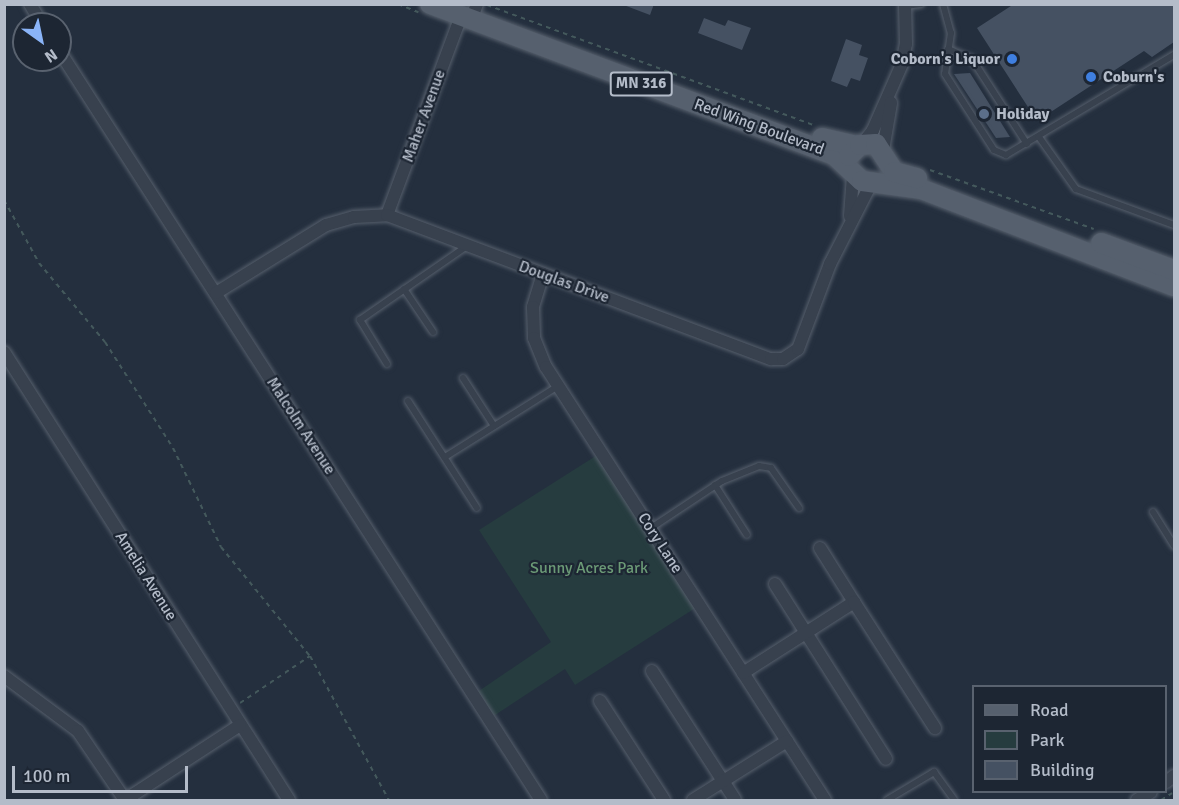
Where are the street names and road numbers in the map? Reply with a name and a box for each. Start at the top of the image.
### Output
street label: Maher Avenue [398,67,450,165]
road number: MN 316 [610,72,672,96]
street label: Red Wing Boulevard [691,95,827,159]
street label: Douglas Drive [516,257,612,307]
street label: Malcolm Avenue [262,374,340,478]
street label: Cory Lane [633,509,687,577]
street label: Amelia Avenue [111,528,181,624]

